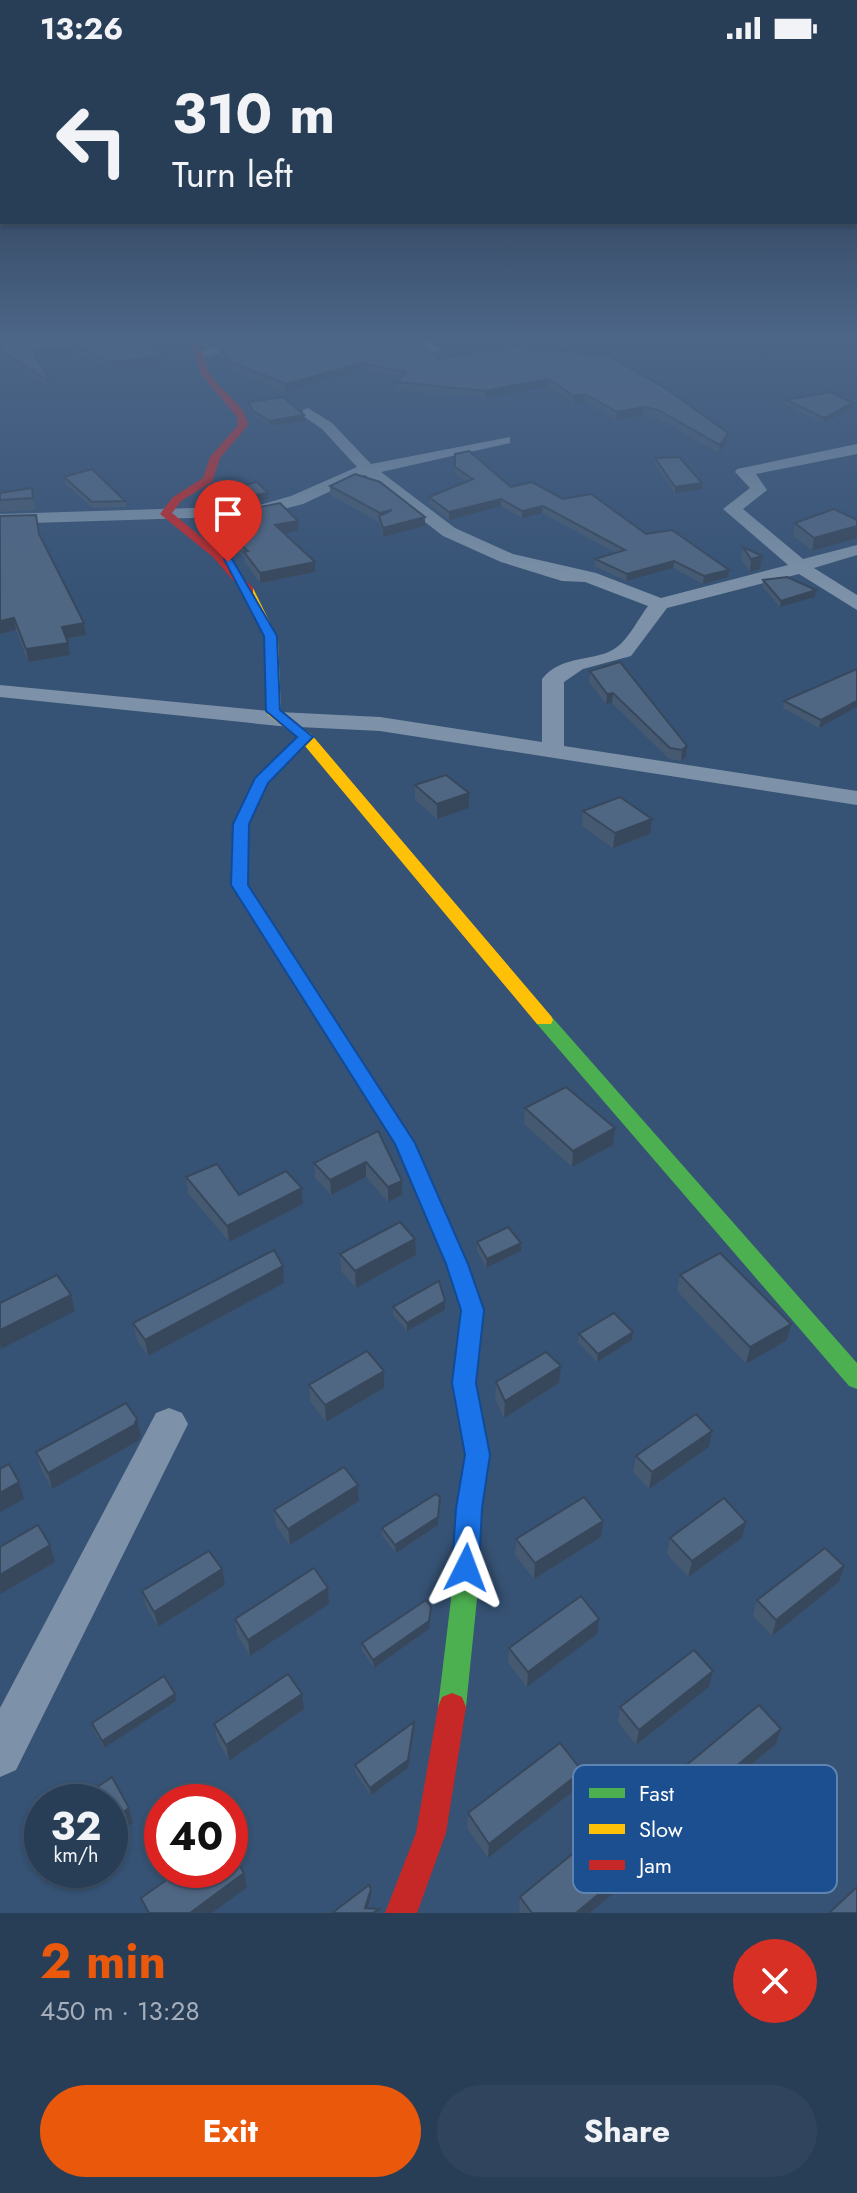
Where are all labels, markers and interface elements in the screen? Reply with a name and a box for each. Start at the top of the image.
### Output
text: 13:26 [40,7,123,50]
text: 310 m [172,73,335,154]
icon: left [40,88,144,192]
text: Turn left [172,148,293,200]
pin [194,480,262,562]
icon: arrive [206,492,250,536]
position arrow [424,1526,508,1610]
legend [573,1765,837,1893]
text: Fast [639,1777,675,1809]
speed limit sign: 40 [144,1784,248,1888]
text: 32 [50,1797,102,1855]
text: Slow [639,1813,683,1845]
text: km/h [53,1841,99,1870]
text: Jam [636,1849,672,1881]
text: 2 min [40,1927,166,1996]
button: close [733,1939,817,2023]
text: 450 m · 13:28 [40,1992,200,2030]
button: Exit [40,2085,421,2177]
button: Share [437,2085,817,2177]

